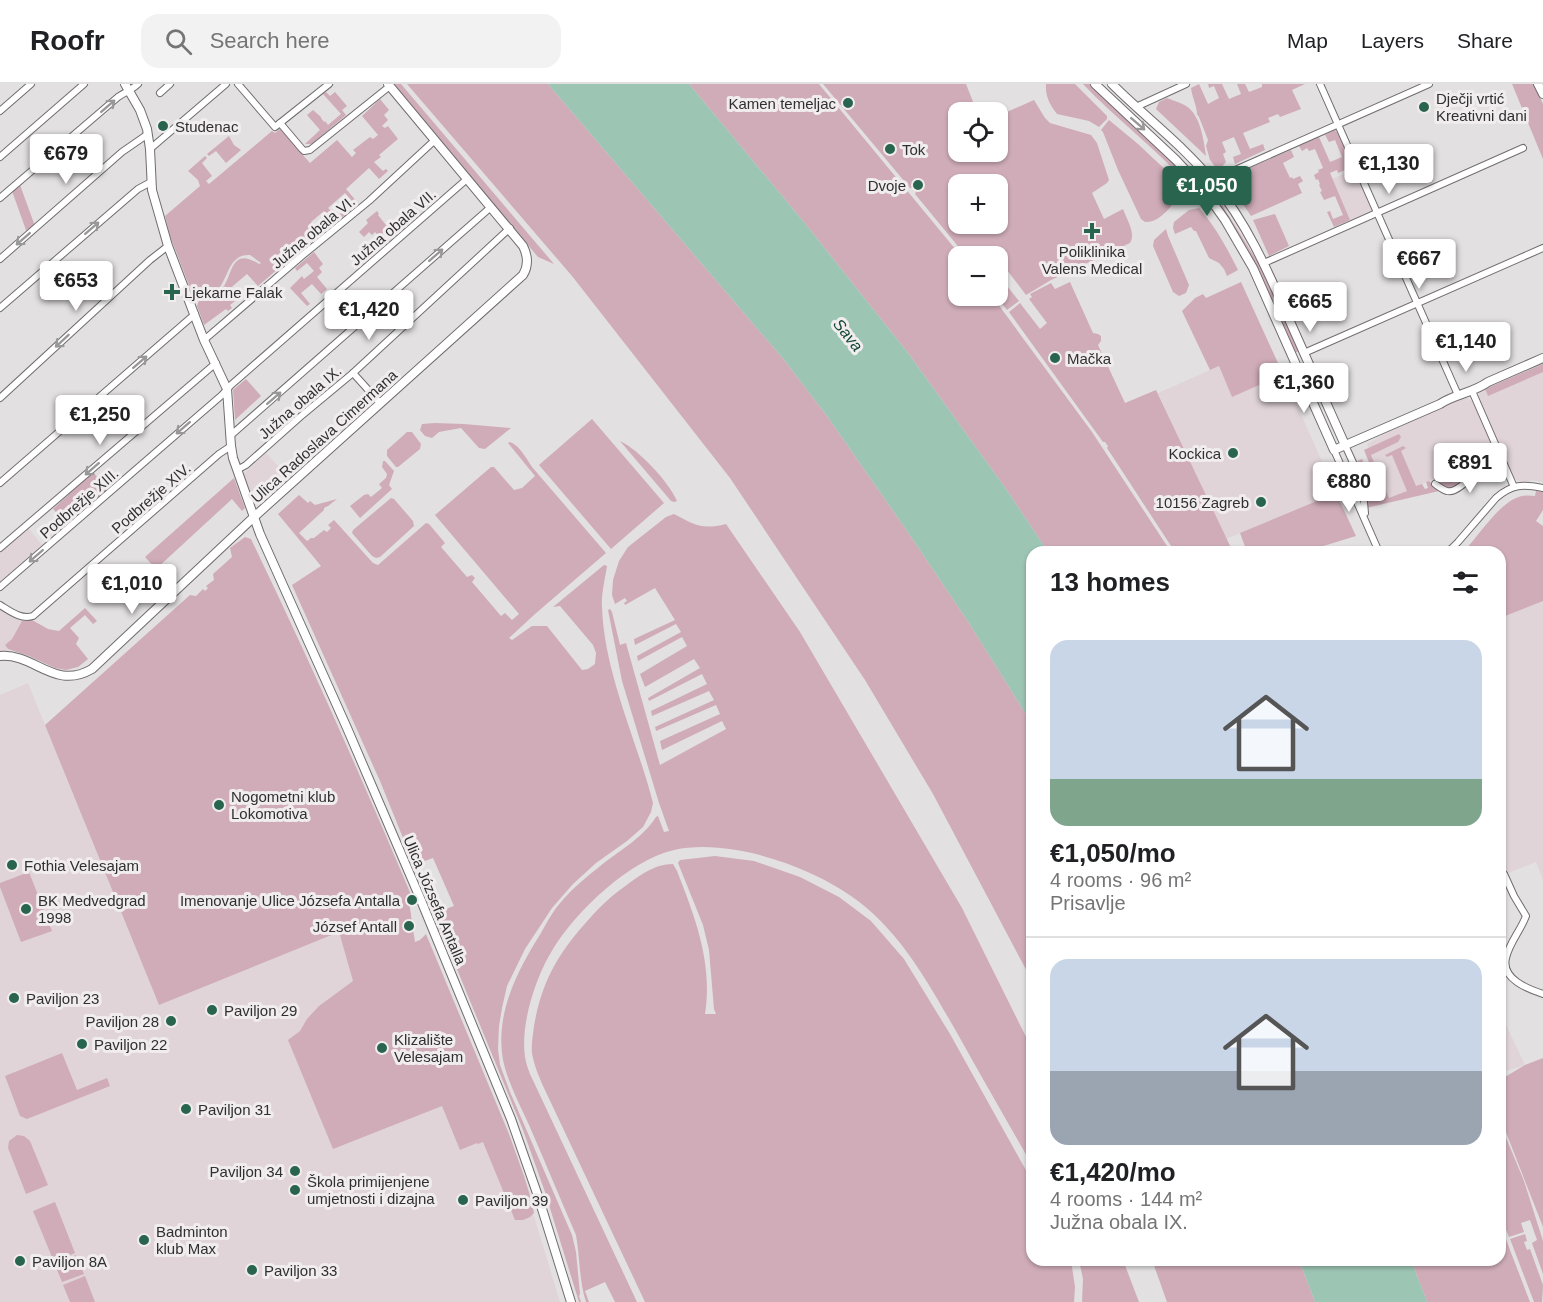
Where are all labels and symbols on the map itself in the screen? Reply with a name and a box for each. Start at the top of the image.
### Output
place label: Dječji vrtić Kreativni dani [1436,90,1527,124]
place label: Kamen temeljac [728,95,836,112]
marker: Kamen temeljac [841,96,855,110]
one-way arrow [100,99,116,112]
marker: Dječji vrtić Kreativni dani [1417,100,1431,114]
one-way arrow [1130,117,1145,131]
place label: Studenac [175,118,239,135]
marker: Studenac [156,119,170,133]
pin: €679 [30,134,102,185]
place label: Tok [902,141,926,158]
marker: Tok [883,142,897,156]
pin: €1,130 [1340,144,1438,195]
pin: €1,050 [1158,166,1256,217]
place label: Dvoje [868,177,906,194]
marker: Dvoje [911,178,925,192]
street label: Južna obala VII. [347,185,439,269]
street label: Južna obala VI. [268,192,358,272]
one-way arrow [84,222,100,235]
marker: Poliklinika Valens Medical [1083,222,1101,240]
one-way arrow [16,232,31,246]
pin: €667 [1383,239,1455,290]
place label: Poliklinika Valens Medical [1042,243,1142,277]
one-way arrow [428,248,443,262]
pin: €653 [40,261,112,312]
pin: €665 [1274,282,1346,333]
place label: Ljekarne Falak [184,284,283,301]
marker: Ljekarne Falak [165,285,179,299]
pin: €1,420 [320,290,418,341]
water label: Sava [830,315,866,355]
pin: €1,140 [1417,322,1515,373]
one-way arrow [55,334,70,348]
place label: Mačka [1067,350,1112,367]
marker: Mačka [1048,351,1062,365]
one-way arrow [132,355,147,369]
street label: Južna obala IX. [255,362,345,442]
pin: €1,360 [1255,363,1353,414]
street label: Ulica Radoslava Cimermana [248,366,401,506]
one-way arrow [266,391,281,405]
pin: €1,250 [51,395,149,446]
one-way arrow [176,421,191,435]
pin: €891 [1434,443,1506,494]
place label: Kockica [1168,445,1222,462]
marker: Kockica [1226,446,1240,460]
street label: Podbrežje XIV. [108,459,194,537]
pin: €880 [1313,462,1385,513]
one-way arrow [84,463,100,476]
street label: Podbrežje XIII. [36,464,122,542]
place label: 10156 Zagreb [1156,494,1249,511]
marker: 10156 Zagreb [1254,495,1268,509]
one-way arrow [28,549,43,563]
pin: €1,010 [83,564,181,615]
place label: Nogometni klub Lokomotiva [231,788,335,822]
marker: Nogometni klub Lokomotiva [212,798,226,812]
street label: Ulica Józsefa Antalla [400,833,470,968]
place label: Fothia Velesajam [24,857,139,874]
marker: Fothia Velesajam [5,858,19,872]
place label: BK Medvedgrad 1998 [38,892,146,926]
place label: Imenovanje Ulice Józsefa Antalla [180,892,401,909]
marker: Imenovanje Ulice Józsefa Antalla [405,893,419,907]
marker: BK Medvedgrad 1998 [19,902,33,916]
place label: József Antall [313,918,397,935]
marker: József Antall [402,919,416,933]
place label: Paviljon 23 [26,990,99,1007]
marker: Paviljon 23 [7,991,21,1005]
place label: Paviljon 29 [224,1002,297,1019]
marker: Paviljon 29 [205,1003,219,1017]
place label: Paviljon 28 [86,1013,159,1030]
marker: Paviljon 28 [164,1014,178,1028]
place label: Klizalište Velesajam [394,1031,463,1065]
place label: Paviljon 22 [94,1036,167,1053]
marker: Paviljon 22 [75,1037,89,1051]
marker: Klizalište Velesajam [375,1041,389,1055]
place label: Paviljon 31 [198,1101,271,1118]
marker: Paviljon 31 [179,1102,193,1116]
place label: Paviljon 34 [210,1163,283,1180]
marker: Paviljon 34 [288,1164,302,1178]
place label: Škola primijenjene umjetnosti i dizajna [307,1173,435,1207]
marker: Škola primijenjene umjetnosti i dizajna [288,1183,302,1197]
place label: Paviljon 39 [475,1192,548,1209]
marker: Paviljon 39 [456,1193,470,1207]
place label: Badminton klub Max [156,1223,228,1257]
marker: Badminton klub Max [137,1233,151,1247]
place label: Paviljon 8A [32,1253,107,1270]
marker: Paviljon 8A [13,1254,27,1268]
place label: Paviljon 33 [264,1262,337,1279]
marker: Paviljon 33 [245,1263,259,1277]

